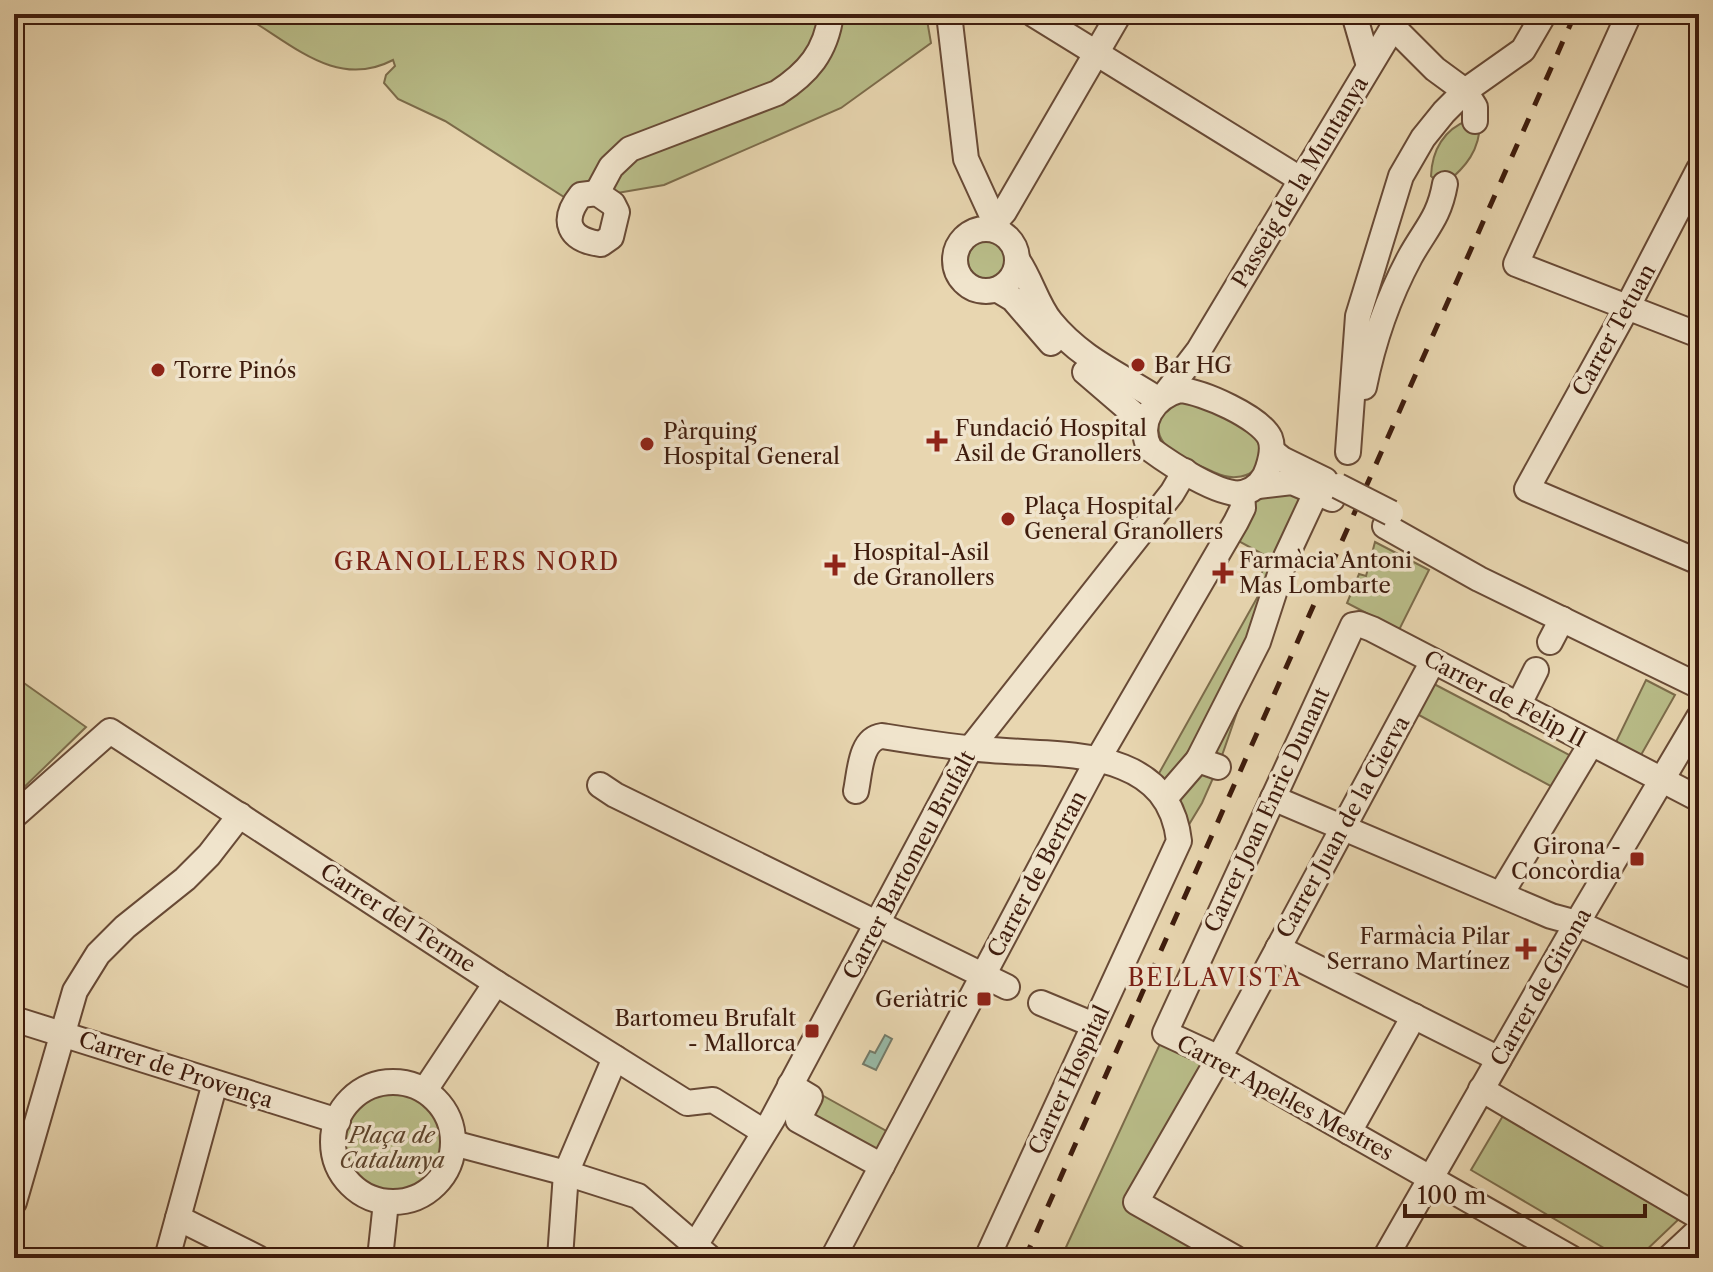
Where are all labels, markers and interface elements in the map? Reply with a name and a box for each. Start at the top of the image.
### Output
street label: Passeig de la Muntanya [1226,71,1374,293]
street label: Carrer Tetuan [1567,259,1661,401]
place label: Bar HG [1154,352,1232,379]
marker: Bar HG [1129,356,1147,374]
place label: Torre Pinós [174,357,296,384]
marker: Torre Pinós [149,361,167,379]
place label: Fundació Hospital Asil de Granollers [954,415,1147,467]
place label: Pàrquing Hospital General [663,418,840,470]
marker: Fundació Hospital Asil de Granollers [926,430,948,452]
marker: Pàrquing Hospital General [638,435,656,453]
place label: Plaça Hospital General Granollers [1024,493,1223,545]
marker: Plaça Hospital General Granollers [999,510,1017,528]
place label: Hospital-Asil de Granollers [853,539,995,591]
district label: GRANOLLERS NORD [334,547,620,576]
place label: Farmàcia Antoni Mas Lombarte [1239,547,1412,599]
marker: Hospital-Asil de Granollers [824,554,846,576]
marker: Farmàcia Antoni Mas Lombarte [1214,564,1232,582]
street label: Carrer de Felip II [1419,645,1591,753]
street label: Carrer Joan Enric Dunant [1198,683,1336,937]
street label: Carrer Juan de la Cierva [1271,711,1416,943]
street label: Carrer Bartomeu Brufalt [837,746,981,984]
street label: Carrer de Bertran [982,786,1092,962]
place label: Girona - Concòrdia [1511,833,1621,885]
marker: Girona - Concòrdia [1628,850,1646,868]
street label: Carrer del Terme [315,858,481,978]
street label: Carrer de Girona [1485,903,1597,1071]
place label: Farmàcia Pilar Serrano Martínez [1327,923,1510,975]
marker: Farmàcia Pilar Serrano Martínez [1517,940,1535,958]
district label: BELLAVISTA [1127,963,1303,992]
place label: Geriàtric [875,986,968,1013]
marker: Geriàtric [975,990,993,1008]
street label: Carrer Hospital [1023,1001,1116,1159]
place label: Bartomeu Brufalt - Mallorca [614,1005,796,1057]
marker: Bartomeu Brufalt - Mallorca [803,1022,821,1040]
street label: Carrer de Provença [76,1026,277,1114]
street label: Carrer Apel·les Mestres [1172,1029,1398,1167]
park label: Plaça de Catalunya [339,1122,445,1174]
scale bar [1405,1168,1645,1218]
text: 100 m [1417,1181,1486,1210]

